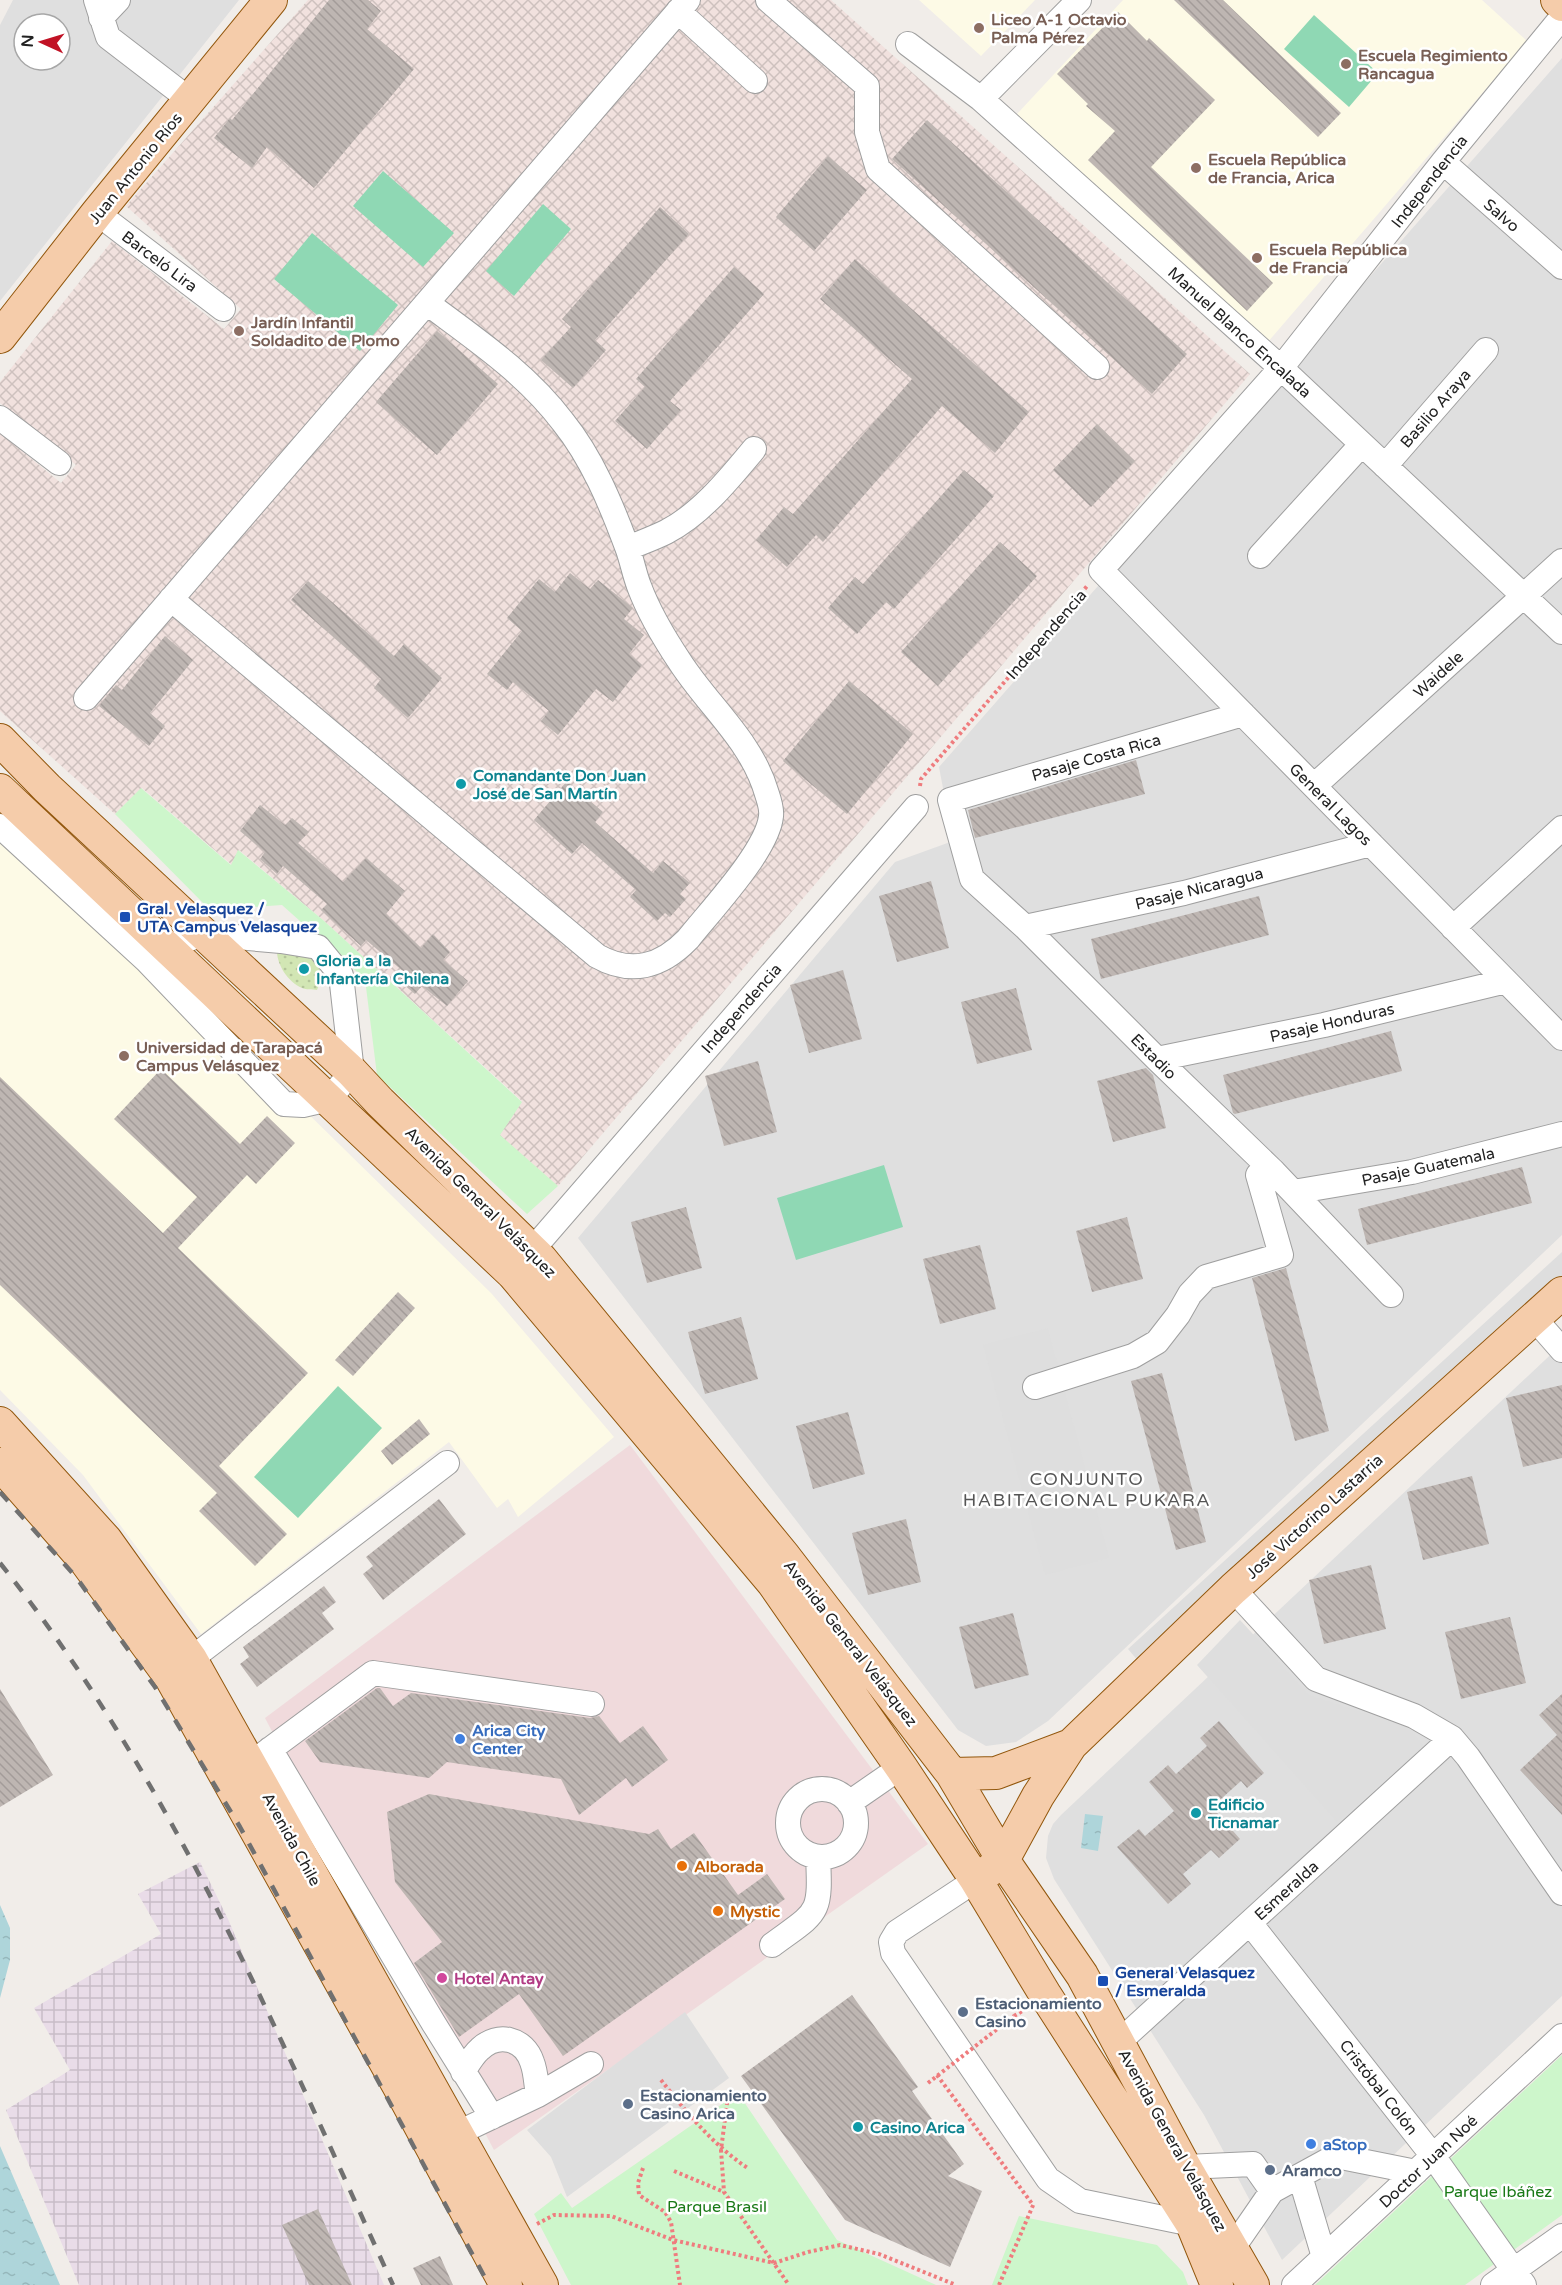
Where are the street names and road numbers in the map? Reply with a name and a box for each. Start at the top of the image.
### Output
street label: Juan Antonio Ríos [85,109,187,228]
street label: Independencia [1387,131,1472,232]
street label: Salvo [1479,195,1523,237]
street label: Barceló Lira [118,227,201,297]
street label: Manuel Blanco Encalada [1163,263,1315,403]
street label: Basilio Araya [1396,365,1475,452]
street label: Independencia [1002,586,1091,684]
street label: Waidele [1409,647,1468,702]
street label: Pasaje Costa Rica [1029,730,1163,786]
street label: General Lagos [1285,759,1376,850]
street label: Pasaje Nicaragua [1133,863,1265,915]
street label: Independencia [697,960,786,1058]
street label: Pasaje Honduras [1268,999,1396,1047]
street label: Estadio [1126,1030,1180,1084]
street label: Avenida General Velásquez [400,1123,560,1283]
street label: Pasaje Guatemala [1360,1143,1497,1191]
street label: José Victorino Lastarria [1242,1450,1387,1583]
street label: Avenida General Velásquez [779,1556,921,1731]
street label: Avenida Chile [257,1789,325,1890]
street label: Esmeralda [1250,1857,1323,1925]
street label: Cristóbal Colón [1335,2036,1422,2139]
street label: Avenida General Velásquez [1113,2046,1231,2235]
street label: Doctor Juan Noé [1375,2111,1482,2213]

